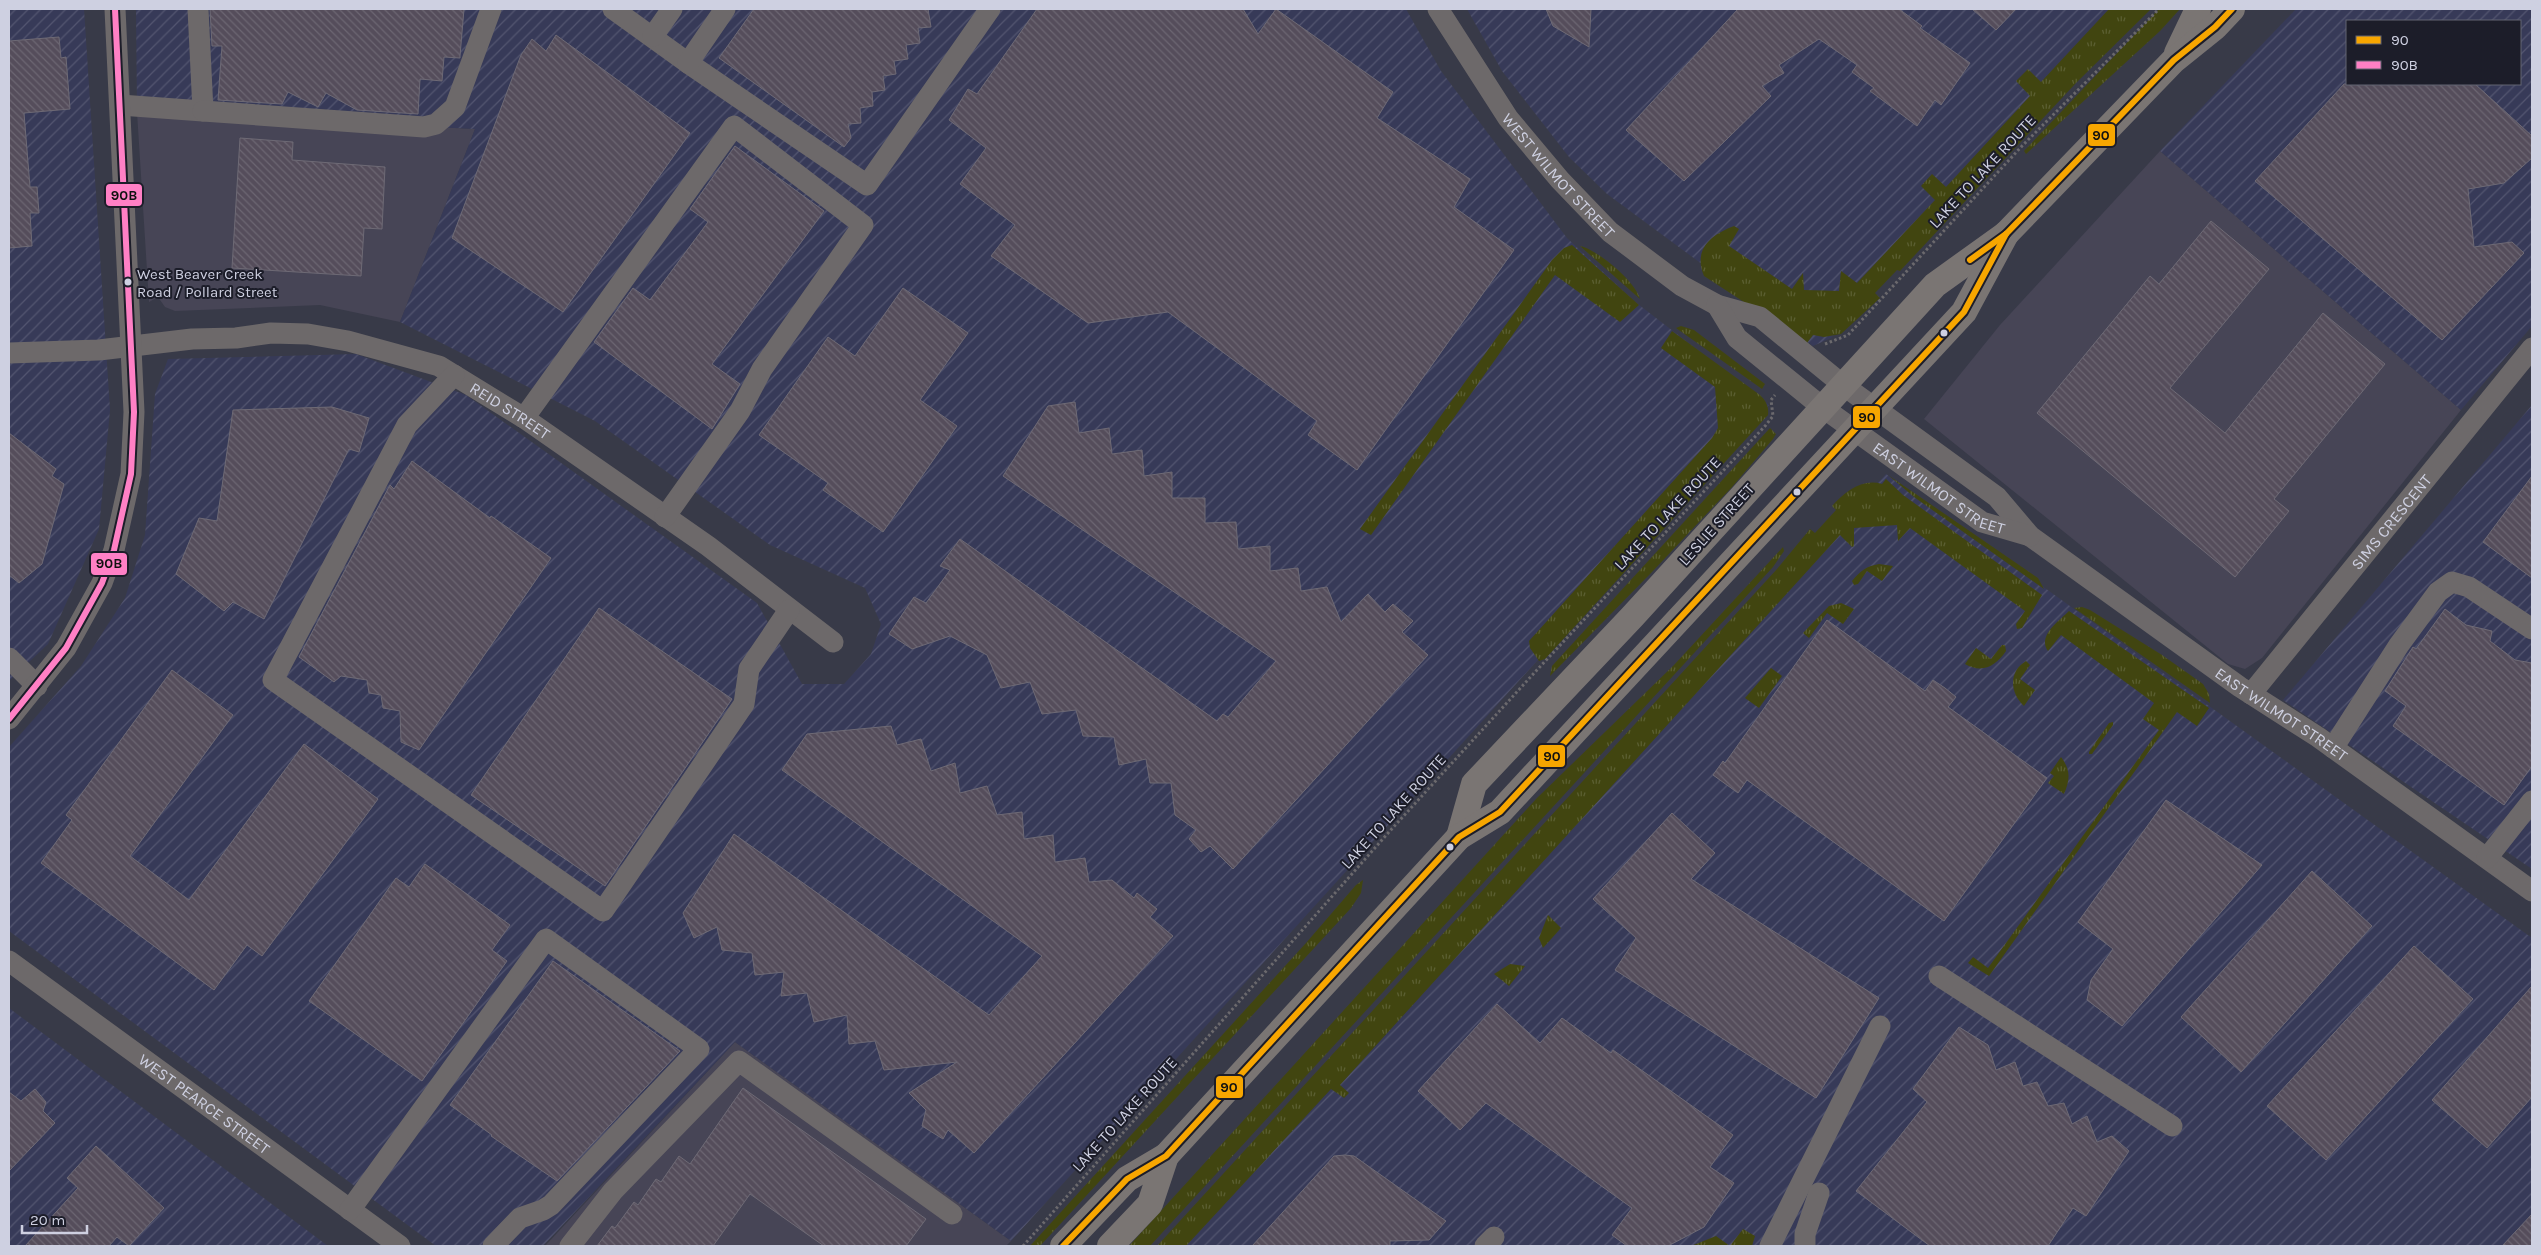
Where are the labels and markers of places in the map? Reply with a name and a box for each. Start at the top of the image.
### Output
place label: West Beaver Creek Road / Pollard Street [137,265,278,301]
marker: West Beaver Creek Road / Pollard Street [123,277,133,287]
unlabelled marker [1939,328,1949,338]
unlabelled marker [1792,487,1802,497]
unlabelled marker [1445,842,1455,852]

